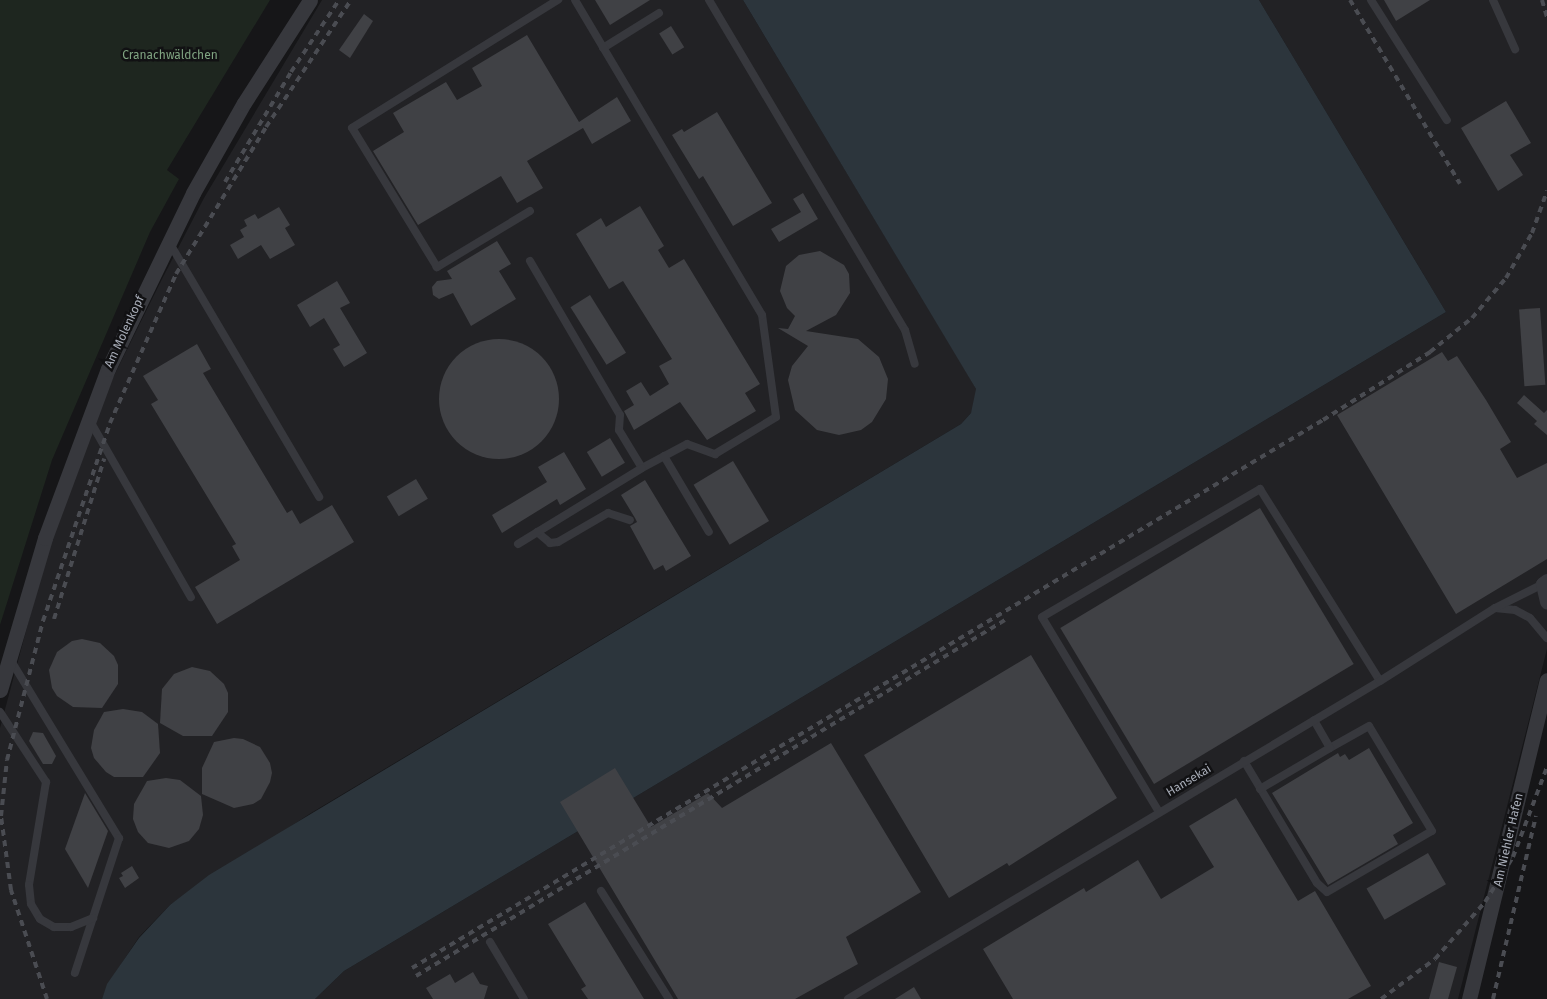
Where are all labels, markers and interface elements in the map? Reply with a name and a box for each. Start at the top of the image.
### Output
park label: Cranachwäldchen [122,49,218,63]
street label: Am Molenkopf [102,294,148,370]
street label: Hansekai [1164,762,1214,800]
street label: Am Niehler Hafen [1491,792,1527,888]

